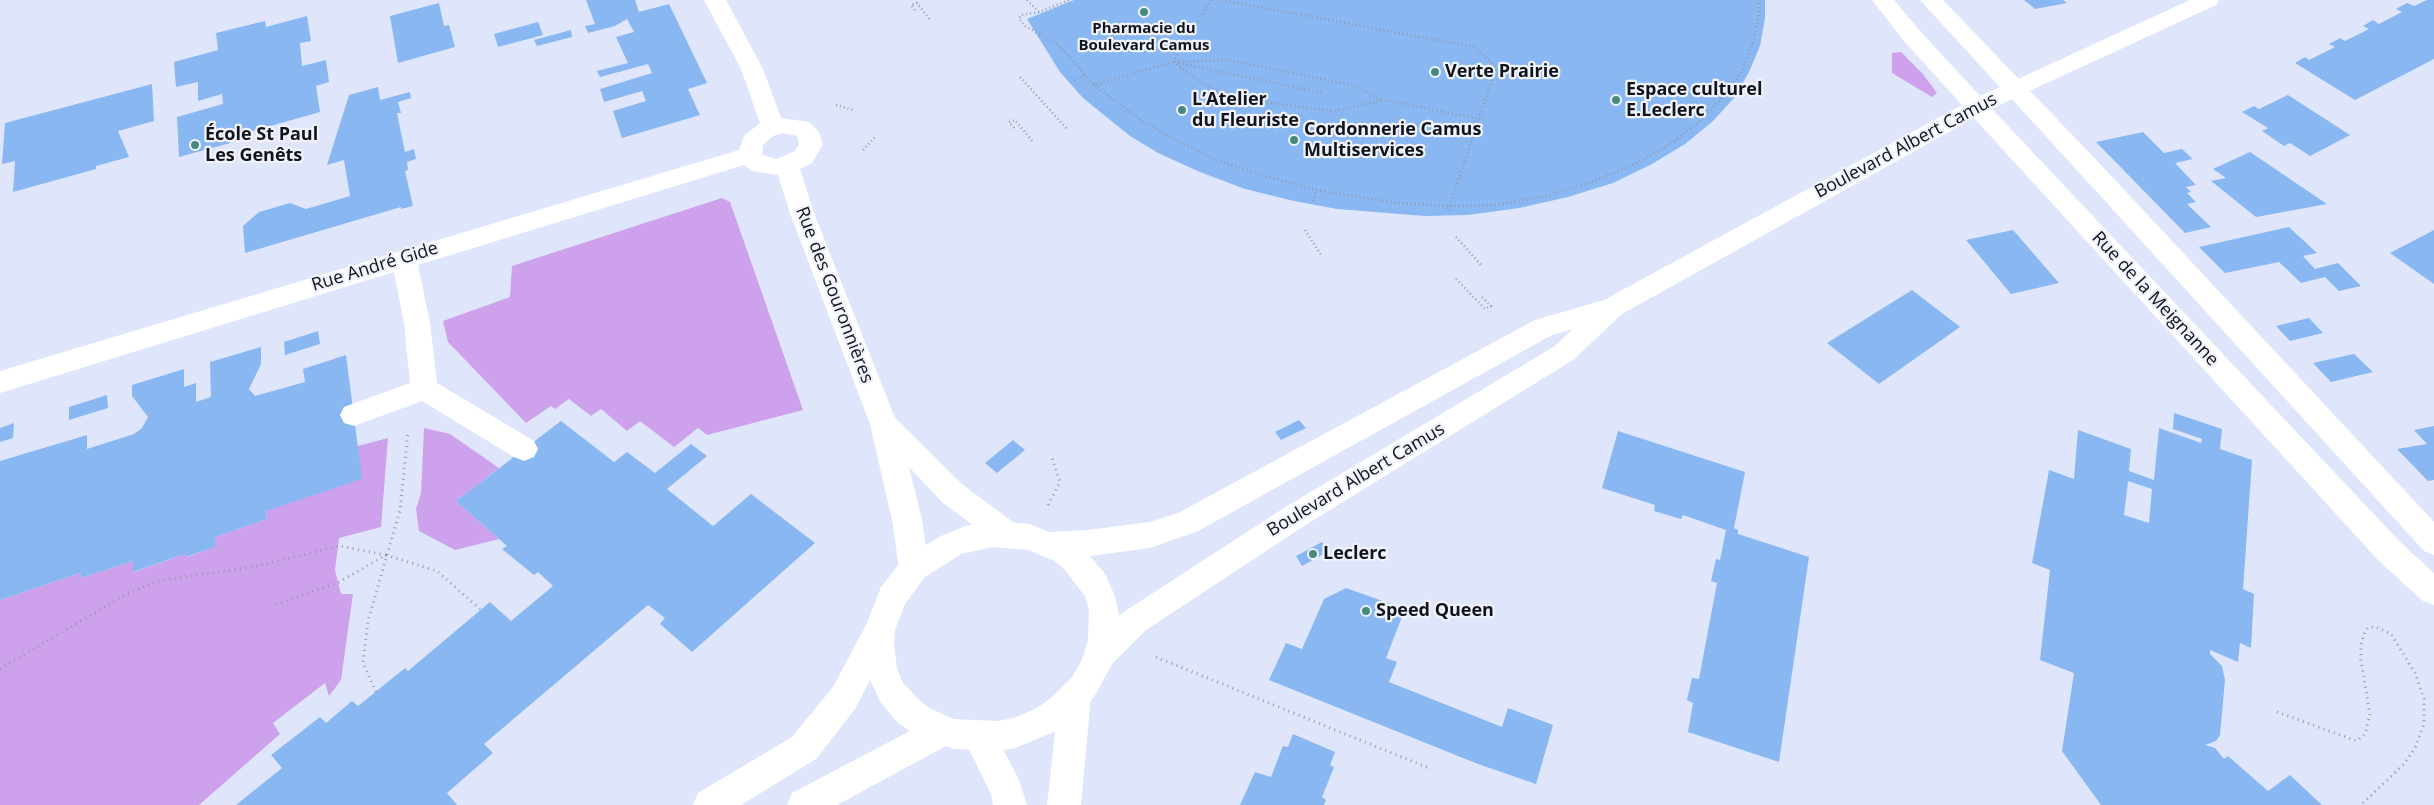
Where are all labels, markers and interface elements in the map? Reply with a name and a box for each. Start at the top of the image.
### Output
marker: Pharmacie du Boulevard Camus [1138,6,1150,18]
place label: Pharmacie du Boulevard Camus [1078,20,1210,55]
place label: Verte Prairie [1445,61,1559,83]
marker: Verte Prairie [1429,66,1441,78]
place label: Espace culturel E.Leclerc [1626,79,1762,122]
place label: L’Atelier du Fleuriste [1192,89,1299,132]
street label: Boulevard Albert Camus [1811,89,2001,203]
marker: Espace culturel E.Leclerc [1610,94,1622,106]
marker: L’Atelier du Fleuriste [1176,104,1188,116]
place label: Cordonnerie Camus Multiservices [1304,119,1481,162]
place label: École St Paul Les Genêts [205,124,318,166]
marker: Cordonnerie Camus Multiservices [1288,134,1300,146]
marker: École St Paul Les Genêts [189,139,201,151]
street label: Rue des Gouronnières [790,204,878,386]
street label: Rue de la Meignanne [2087,227,2223,371]
street label: Rue André Gide [309,237,441,297]
street label: Boulevard Albert Camus [1263,418,1449,542]
place label: Leclerc [1323,543,1387,565]
marker: Leclerc [1307,548,1319,560]
place label: Speed Queen [1376,600,1494,622]
marker: Speed Queen [1360,605,1372,617]

